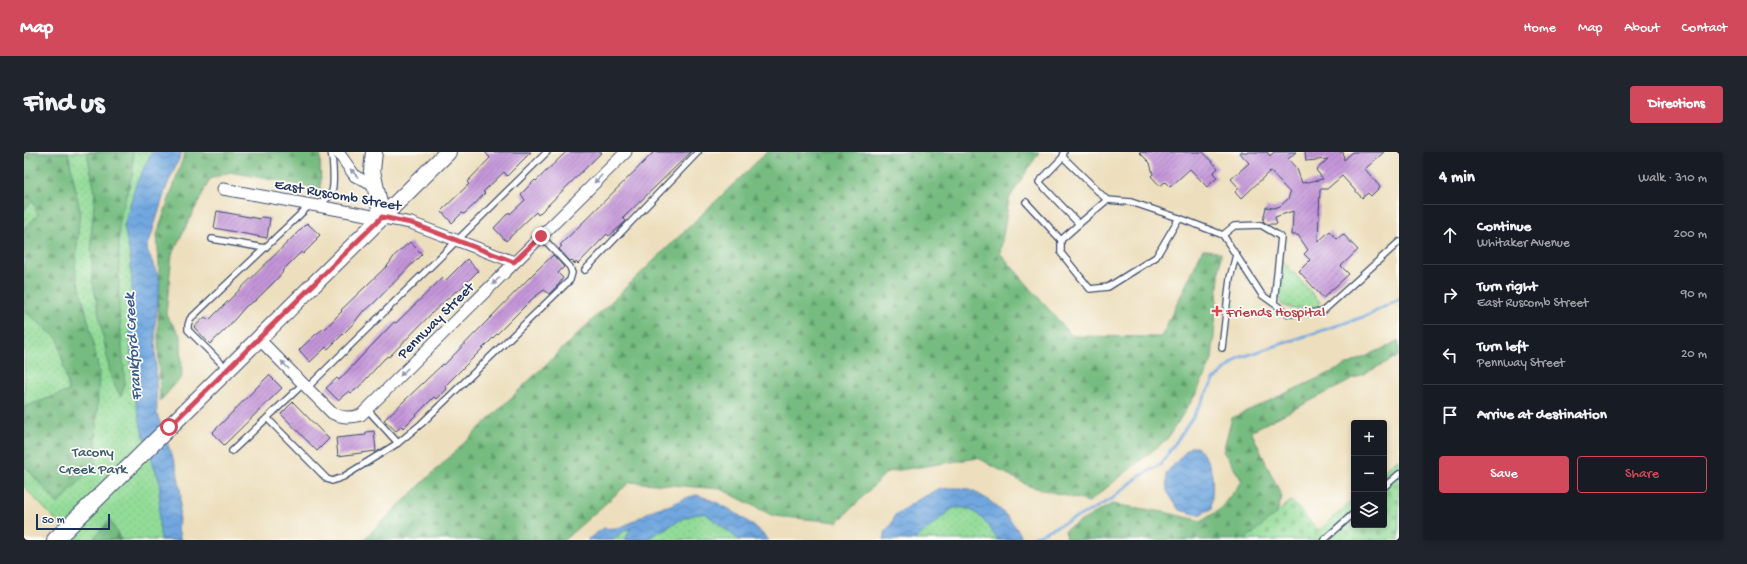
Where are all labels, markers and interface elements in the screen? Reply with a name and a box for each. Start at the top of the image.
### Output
text: Map [20,17,53,40]
text: Home [1524,20,1556,37]
text: Map [1578,20,1602,37]
text: About [1624,20,1660,37]
text: Contact [1682,20,1727,37]
button: Directions [1630,86,1723,123]
text: Find us [24,88,104,121]
one-way arrow [349,168,359,178]
text: 4 min [1439,168,1475,188]
text: Walk · 310 m [1638,171,1707,186]
one-way arrow [593,174,603,184]
street label: East Ruscomb Street [273,176,404,216]
text: Continue [1477,218,1531,236]
icon: ahead [1439,224,1461,246]
route end [532,227,550,245]
text: 200 m [1674,227,1707,242]
text: Whitaker Avenue [1477,236,1570,251]
one-way arrow [491,276,501,286]
street label: Pennway Street [394,278,480,364]
text: Turn right [1477,278,1537,296]
icon: right [1439,284,1461,306]
text: 90 m [1681,287,1707,302]
water label: Frankford Creek [121,291,148,401]
text: East Ruscomb Street [1477,296,1588,311]
place label: Friends Hospital [1225,304,1325,322]
marker: Friends Hospital [1211,305,1223,317]
text: Turn left [1477,338,1528,356]
icon: left [1439,344,1461,366]
text: 20 m [1681,347,1707,362]
text: Pennway Street [1477,356,1565,371]
one-way arrow [280,360,289,370]
one-way arrow [399,367,409,377]
icon: arrive [1439,404,1461,426]
text: Arrive at destination [1477,406,1607,424]
route start [160,418,178,436]
map controls [1351,420,1387,528]
button: + [1351,420,1387,456]
park label: Tacony Creek Park [59,444,128,479]
button: − [1351,456,1387,492]
button: Save [1439,456,1569,493]
button: Share [1577,456,1707,493]
button: layers [1351,492,1387,528]
scale bar [36,512,110,531]
text: 50 m [42,515,64,527]

